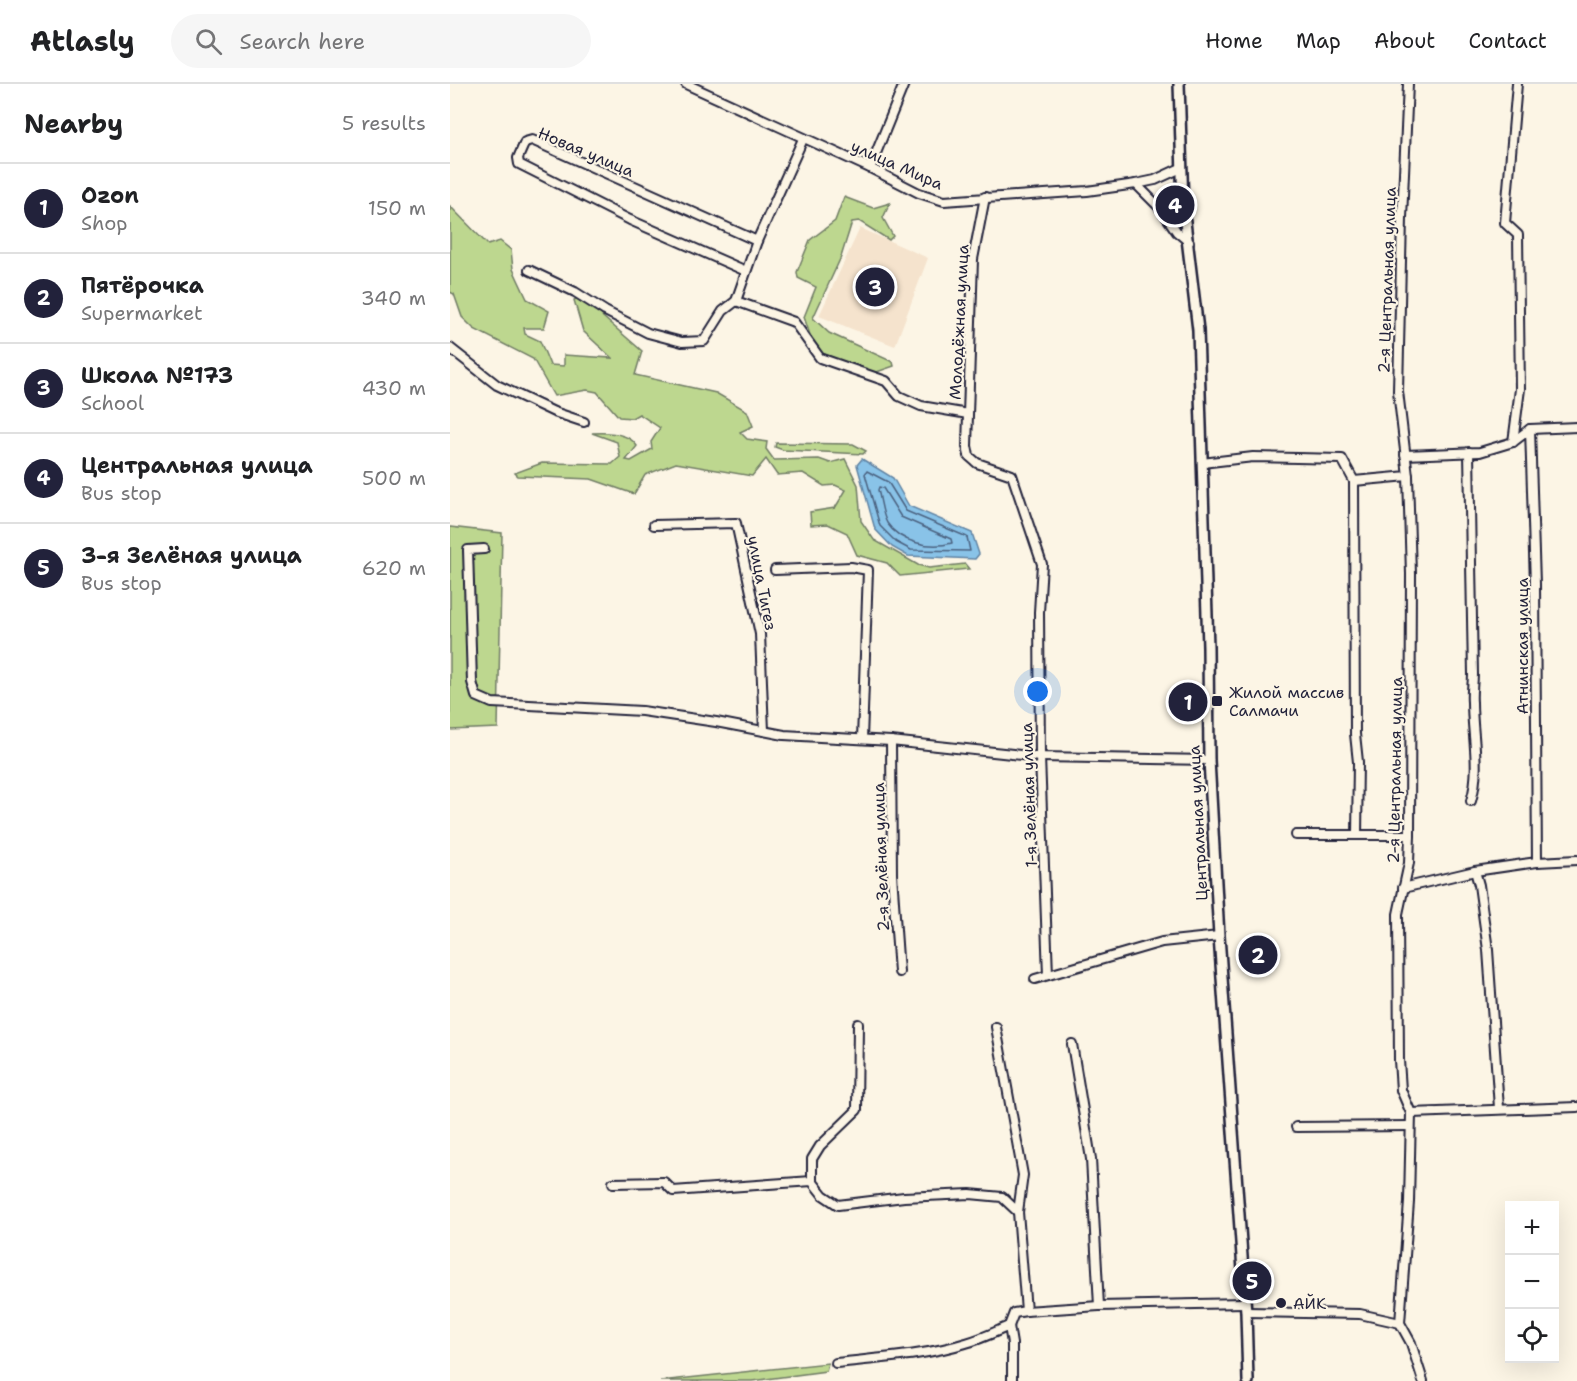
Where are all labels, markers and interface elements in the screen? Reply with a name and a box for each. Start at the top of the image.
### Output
search box [171,14,591,68]
text: Atlasly [30,22,135,60]
icon: search [192,25,225,58]
text: Search here [240,27,365,56]
text: Home [1205,27,1263,55]
text: Map [1296,27,1341,55]
text: About [1374,27,1435,55]
text: Contact [1468,27,1547,55]
text: Nearby [24,106,123,141]
text: 5 results [342,110,426,136]
street label: Новая улица [535,122,637,182]
street label: улица Мира [848,135,946,195]
text: Ozon [81,181,139,210]
pin: 4 [1156,182,1194,228]
street label: 2-я Центральная улица [1373,186,1401,374]
text: 1 [39,195,48,221]
text: 150 m [368,195,426,221]
text: Shop [81,210,128,236]
street label: Молодёжная улица [944,244,974,400]
pin: 3 [856,264,894,310]
text: Пятёрочка [81,271,204,300]
text: 2 [37,285,51,311]
text: 340 m [361,285,426,311]
text: Supermarket [81,300,203,326]
text: Школа №173 [81,361,233,390]
text: 3 [37,375,51,401]
text: 430 m [362,375,426,401]
text: School [81,390,144,416]
text: Центральная улица [81,451,313,480]
text: 4 [37,465,51,491]
text: 500 m [362,465,426,491]
text: Bus stop [81,480,162,506]
street label: улица Тигез [743,534,781,632]
text: 3-я Зелёная улица [81,541,302,570]
text: 5 [37,555,50,581]
text: 620 m [362,555,426,581]
text: Bus stop [81,570,162,596]
street label: Атнинская улица [1512,578,1533,714]
street label: 2-я Центральная улица [1383,676,1407,863]
your location [1023,677,1052,706]
pin: 1 [1168,680,1208,724]
place label: Жилой массив Салмачи [1229,682,1344,721]
marker: Жилой массив Салмачи [1210,694,1224,708]
street label: 1-я Зелёная улица [1016,722,1042,868]
street label: Центральная улица [1183,745,1213,901]
street label: 2-я Зелёная улица [868,782,894,932]
pin: 2 [1238,932,1278,978]
map controls [1505,1201,1559,1363]
button: + [1505,1201,1559,1255]
button: − [1505,1255,1559,1309]
pin: 5 [1232,1258,1272,1304]
place label: АЙК [1293,1293,1327,1314]
marker: АЙК [1274,1296,1288,1310]
button: locate [1505,1309,1559,1363]

